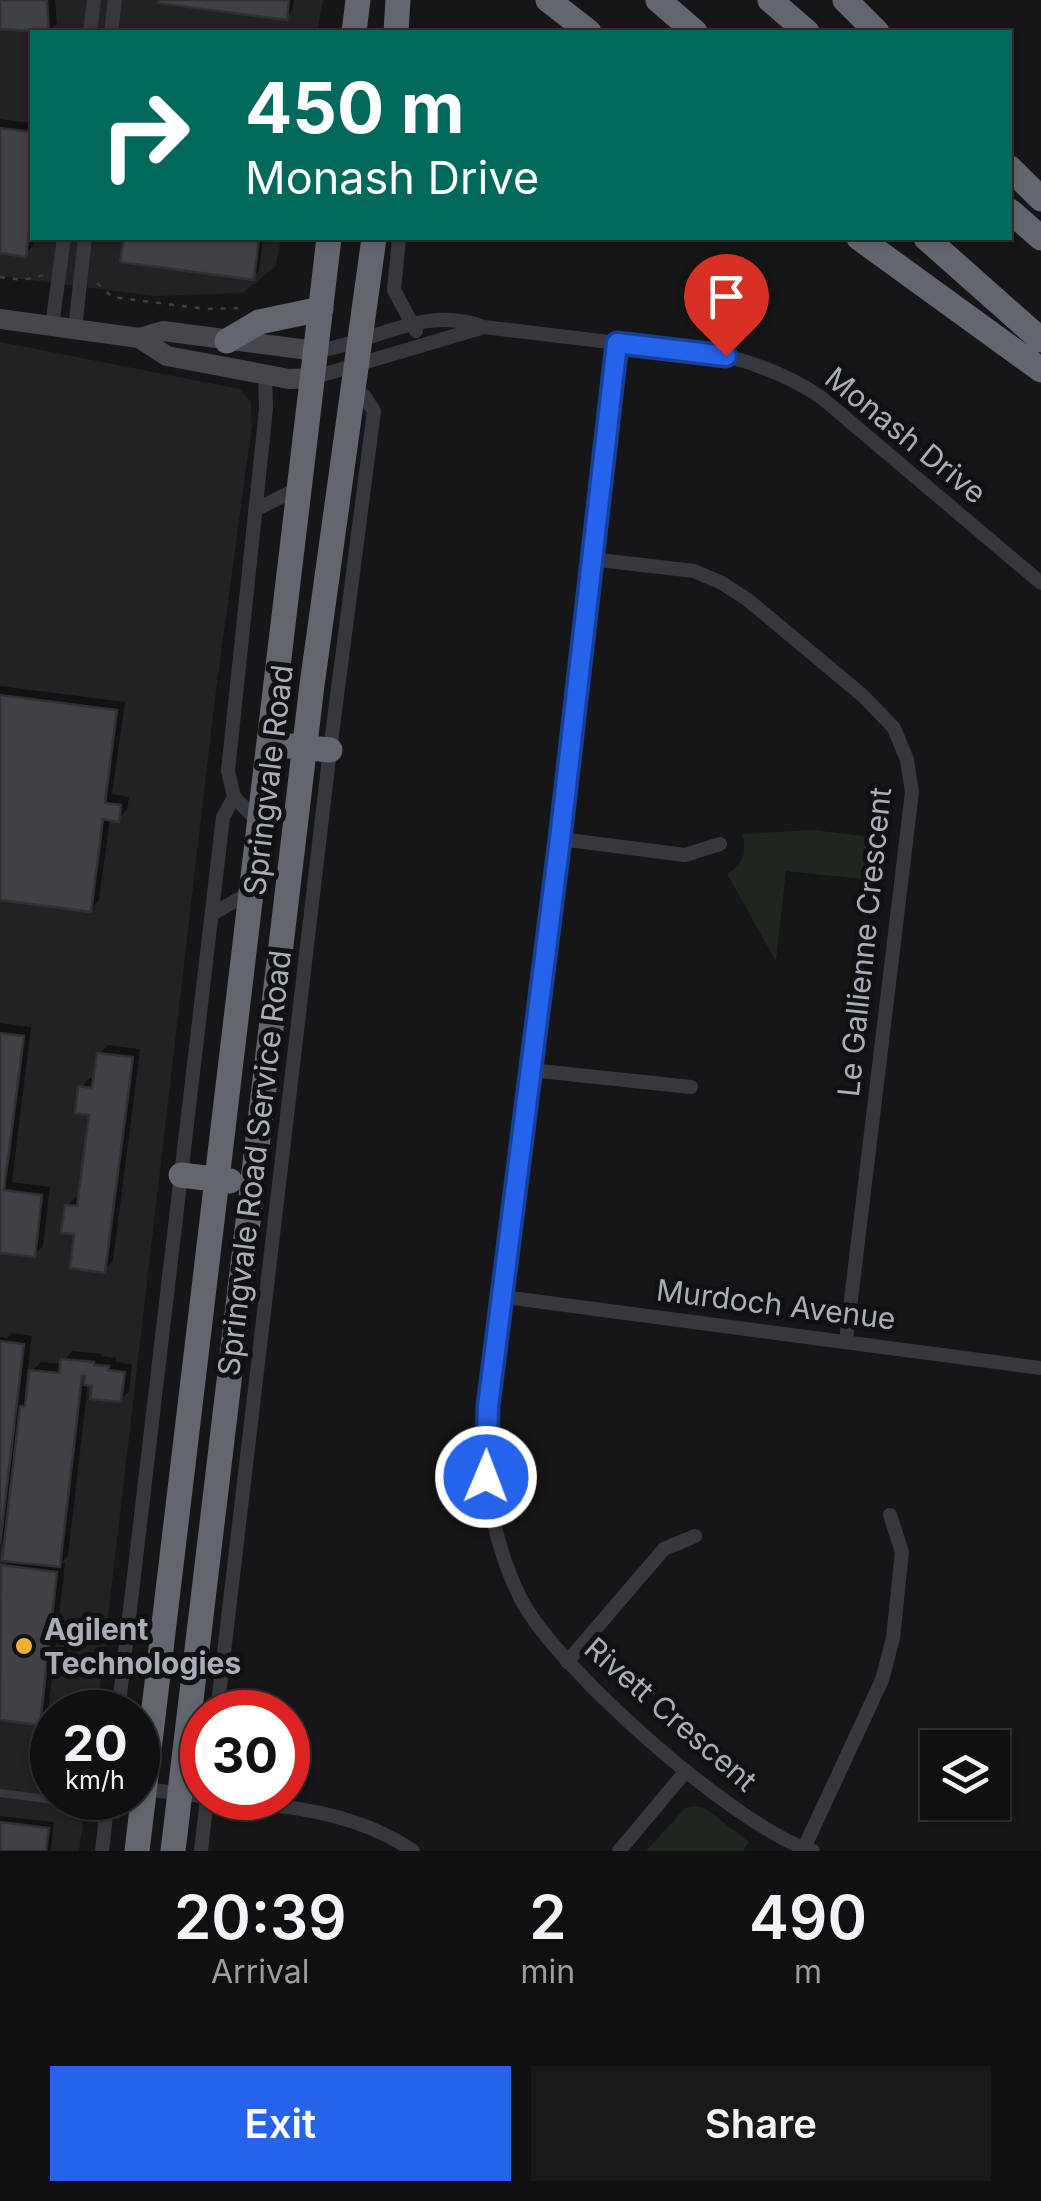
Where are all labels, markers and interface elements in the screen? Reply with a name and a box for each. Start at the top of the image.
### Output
text: 450 m [245,65,465,150]
icon: right [80,70,210,200]
text: Monash Drive [245,150,539,205]
pin [684,254,769,357]
icon: arrive [699,269,754,324]
street label: Monash Drive [818,359,994,511]
street label: Springvale Road [236,663,300,897]
street label: Le Gallienne Crescent [830,785,898,1099]
street label: Springvale Road Service Road [210,948,298,1378]
street label: Murdoch Avenue [654,1271,898,1337]
position arrow [434,1425,538,1529]
place label: Agilent Technologies [44,1611,241,1681]
street label: Rivett Crescent [578,1630,764,1799]
marker: Agilent Technologies [13,1635,35,1657]
speed limit sign: 30 [180,1690,310,1820]
text: 20 [62,1713,128,1773]
map controls [920,1730,1010,1820]
button: layers [920,1730,1010,1820]
text: km/h [65,1765,125,1795]
text: 20:39 [174,1881,347,1953]
text: 2 [529,1881,567,1953]
text: 490 [749,1881,867,1953]
text: Arrival [211,1952,309,1991]
text: min [521,1952,575,1991]
text: m [794,1952,822,1991]
button: Exit [50,2066,511,2181]
button: Share [531,2066,991,2181]

